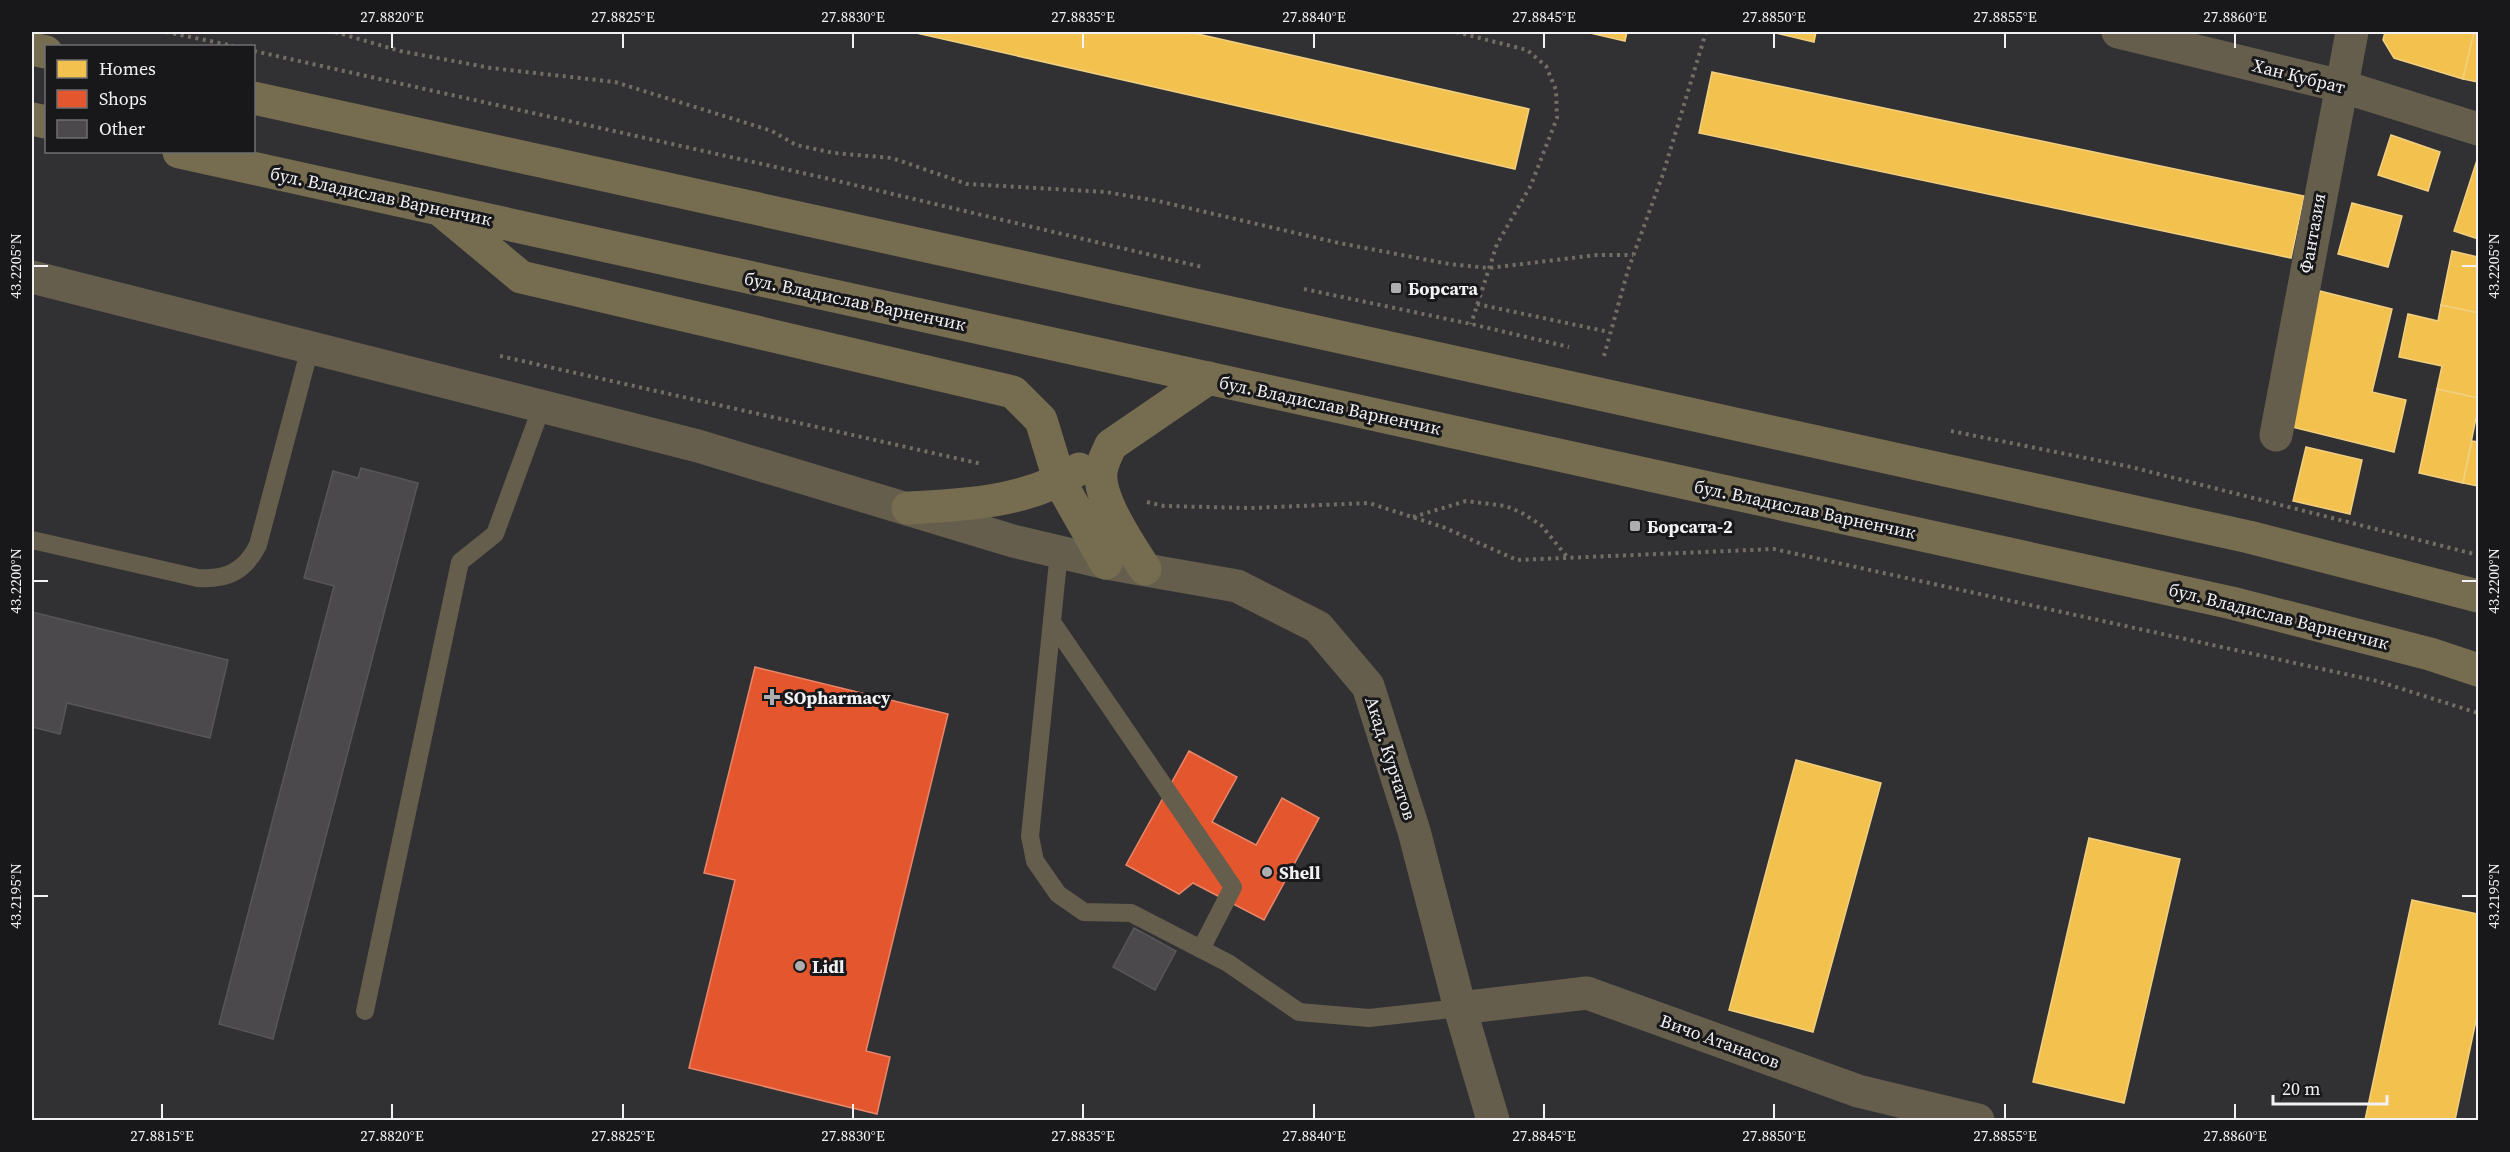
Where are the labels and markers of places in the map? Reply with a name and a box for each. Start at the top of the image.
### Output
place label: Борсата [1408,276,1478,301]
marker: Борсата [1389,281,1403,295]
place label: Борсата-2 [1647,514,1733,539]
marker: Борсата-2 [1628,519,1642,533]
place label: SOpharmacy [784,685,891,710]
marker: SOpharmacy [765,690,779,704]
place label: Shell [1279,860,1321,885]
marker: Shell [1260,865,1274,879]
place label: Lidl [812,954,845,979]
marker: Lidl [793,959,807,973]

